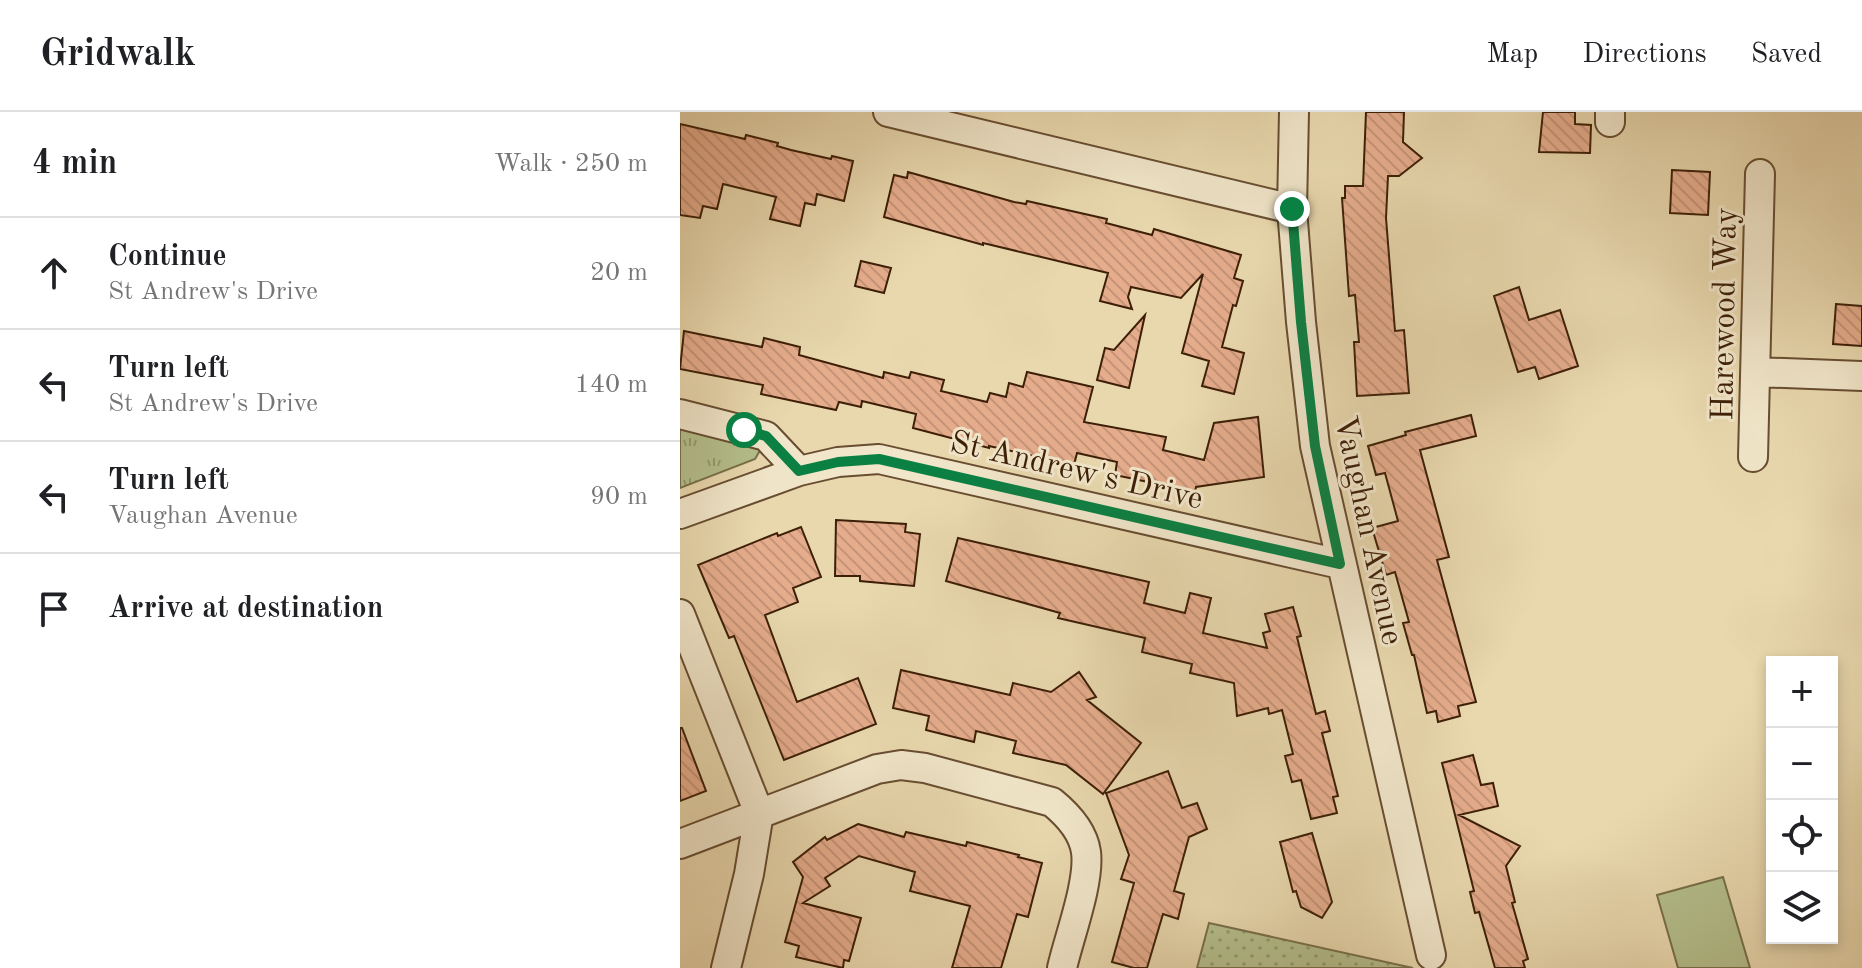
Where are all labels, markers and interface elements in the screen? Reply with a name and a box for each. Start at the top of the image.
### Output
text: Gridwalk [40,36,196,74]
text: Map [1486,41,1538,69]
text: Directions [1582,41,1707,69]
text: Saved [1751,41,1822,69]
text: 4 min [32,147,117,181]
text: Walk · 250 m [494,151,648,177]
route end [1274,191,1310,227]
street label: Harewood Way [1708,207,1744,421]
text: Continue [108,242,227,272]
icon: ahead [32,251,76,295]
text: 20 m [590,260,648,286]
text: St Andrew's Drive [108,279,318,305]
text: Turn left [108,354,229,384]
icon: left [32,363,76,407]
text: 140 m [575,372,648,398]
text: St Andrew's Drive [108,391,318,417]
route start [726,412,762,448]
street label: Vaughan Avenue [1327,413,1407,648]
street label: St Andrew's Drive [947,427,1206,517]
text: Turn left [108,466,229,496]
icon: left [32,475,76,519]
text: 90 m [590,484,648,510]
text: Vaughan Avenue [108,503,298,529]
icon: arrive [32,587,76,631]
text: Arrive at destination [108,594,383,624]
map controls [1766,656,1838,944]
button: + [1766,656,1838,728]
button: − [1766,728,1838,800]
button: locate [1766,800,1838,872]
button: layers [1766,872,1838,944]

